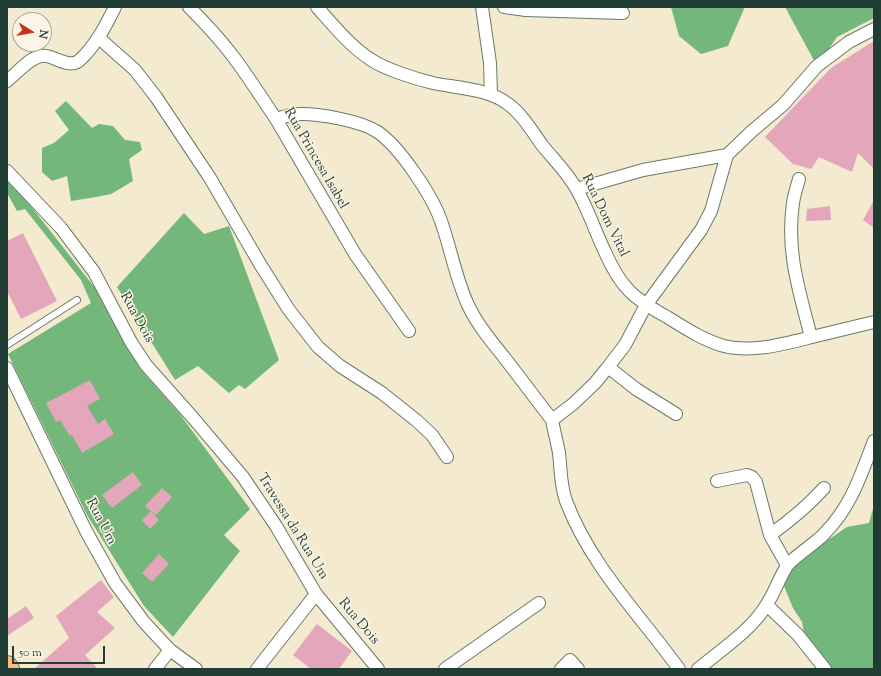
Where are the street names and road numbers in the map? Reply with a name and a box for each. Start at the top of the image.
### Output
street label: Rua Princesa Isabel [279,105,351,213]
street label: Rua Dom Vital [577,172,631,260]
street label: Rua Dois [115,290,157,346]
street label: Travessa da Rua Um [253,471,331,583]
street label: Rua Um [81,496,119,548]
street label: Rua Dois [334,595,382,649]

